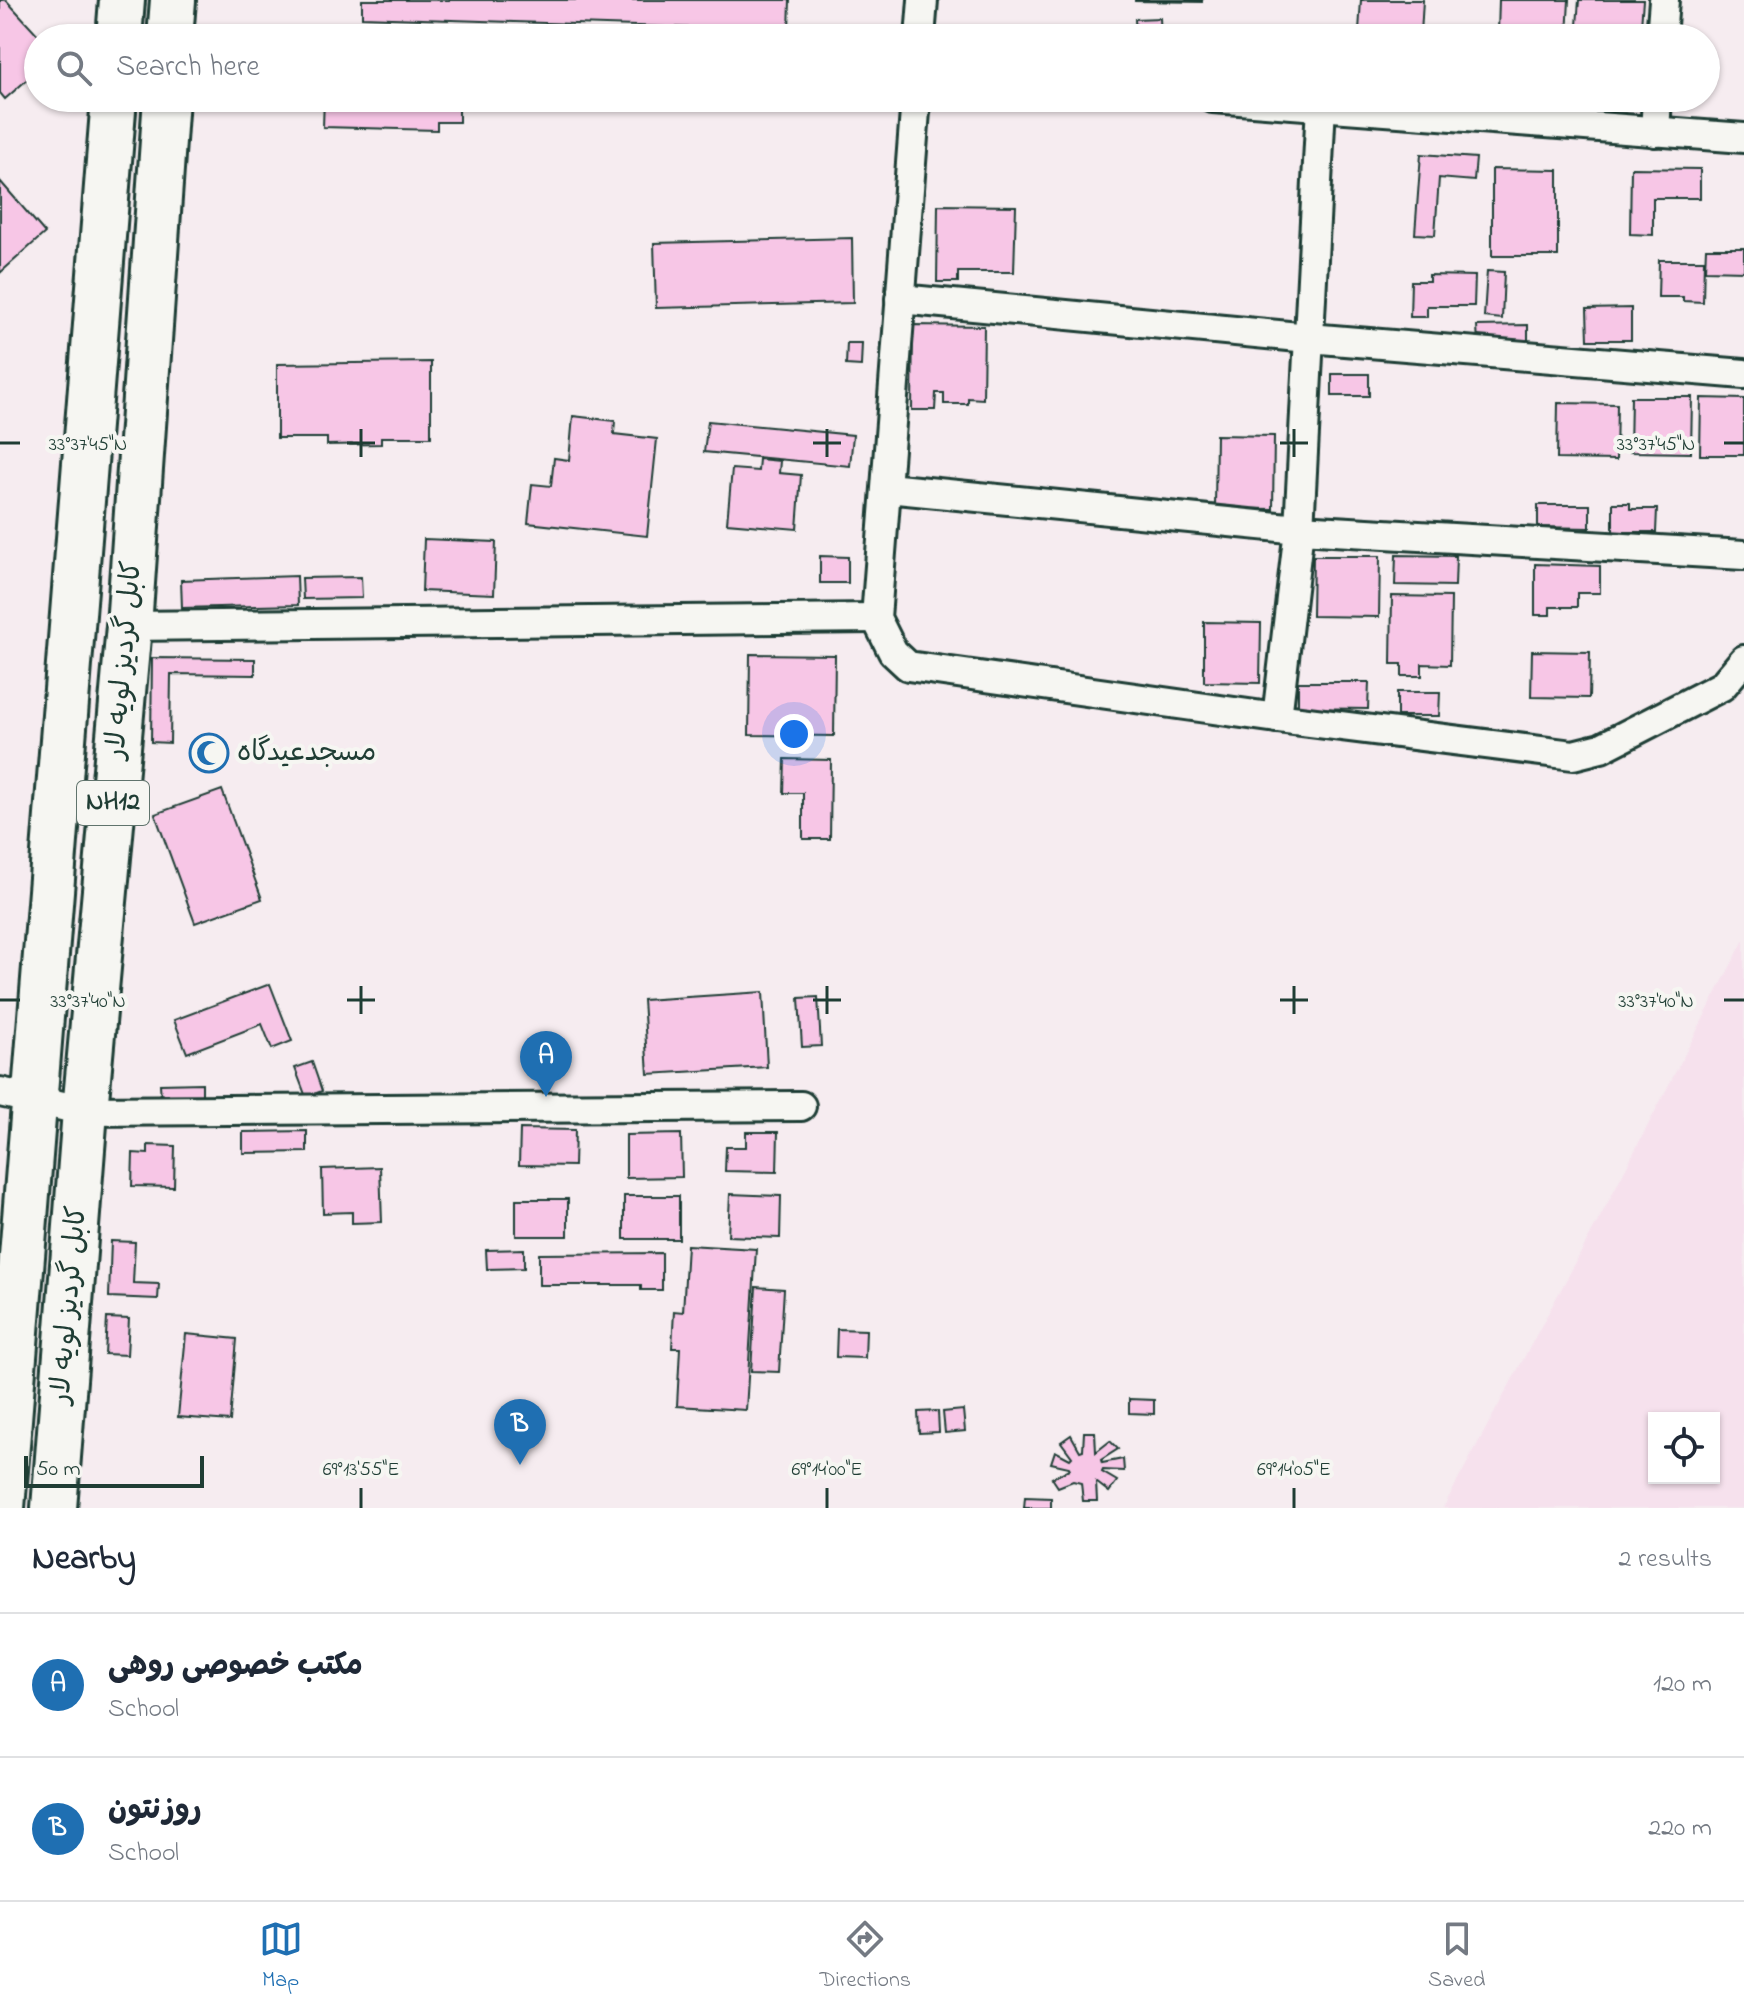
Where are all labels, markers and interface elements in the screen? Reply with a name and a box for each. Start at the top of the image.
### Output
search box [24,24,1720,112]
icon: search [52,46,96,90]
text: Search here [116,46,260,90]
text: 33°37'45"N [49,431,127,460]
text: 33°37'45"N [1617,431,1695,460]
street label: کابل گردیز لویه لار [96,559,154,763]
your location [774,714,814,754]
mosque icon: مسجدعیدگاه [188,732,230,774]
place label: مسجدعیدگاه [237,733,376,774]
road number: NH12 [77,781,149,825]
text: 33°37'40"N [50,988,126,1017]
text: 33°37'40"N [1618,988,1694,1017]
pin: A [520,1031,572,1097]
street label: کابل گردیز لویه لار [41,1204,99,1408]
pin: B [494,1399,546,1465]
map controls [1648,1412,1720,1484]
button: locate [1648,1412,1720,1484]
scale bar [24,1452,204,1488]
text: 50 m [36,1454,81,1486]
text: 69°13'55"E [323,1456,399,1485]
text: 69°14'00"E [792,1456,862,1485]
text: 69°14'05"E [1257,1456,1331,1485]
text: Nearby [32,1535,136,1585]
text: 2 results [1619,1541,1712,1579]
text: مکتب خصوصی روهی [108,1645,363,1689]
text: A [50,1666,66,1704]
text: 120 m [1653,1666,1712,1704]
text: School [108,1691,179,1729]
text: روزنتون [108,1789,202,1833]
text: B [49,1810,67,1848]
text: 220 m [1648,1810,1712,1848]
text: School [108,1835,179,1873]
tab: Map [259,1917,303,1997]
tab: Directions [820,1917,911,1997]
tab: Saved [1428,1917,1485,1997]

